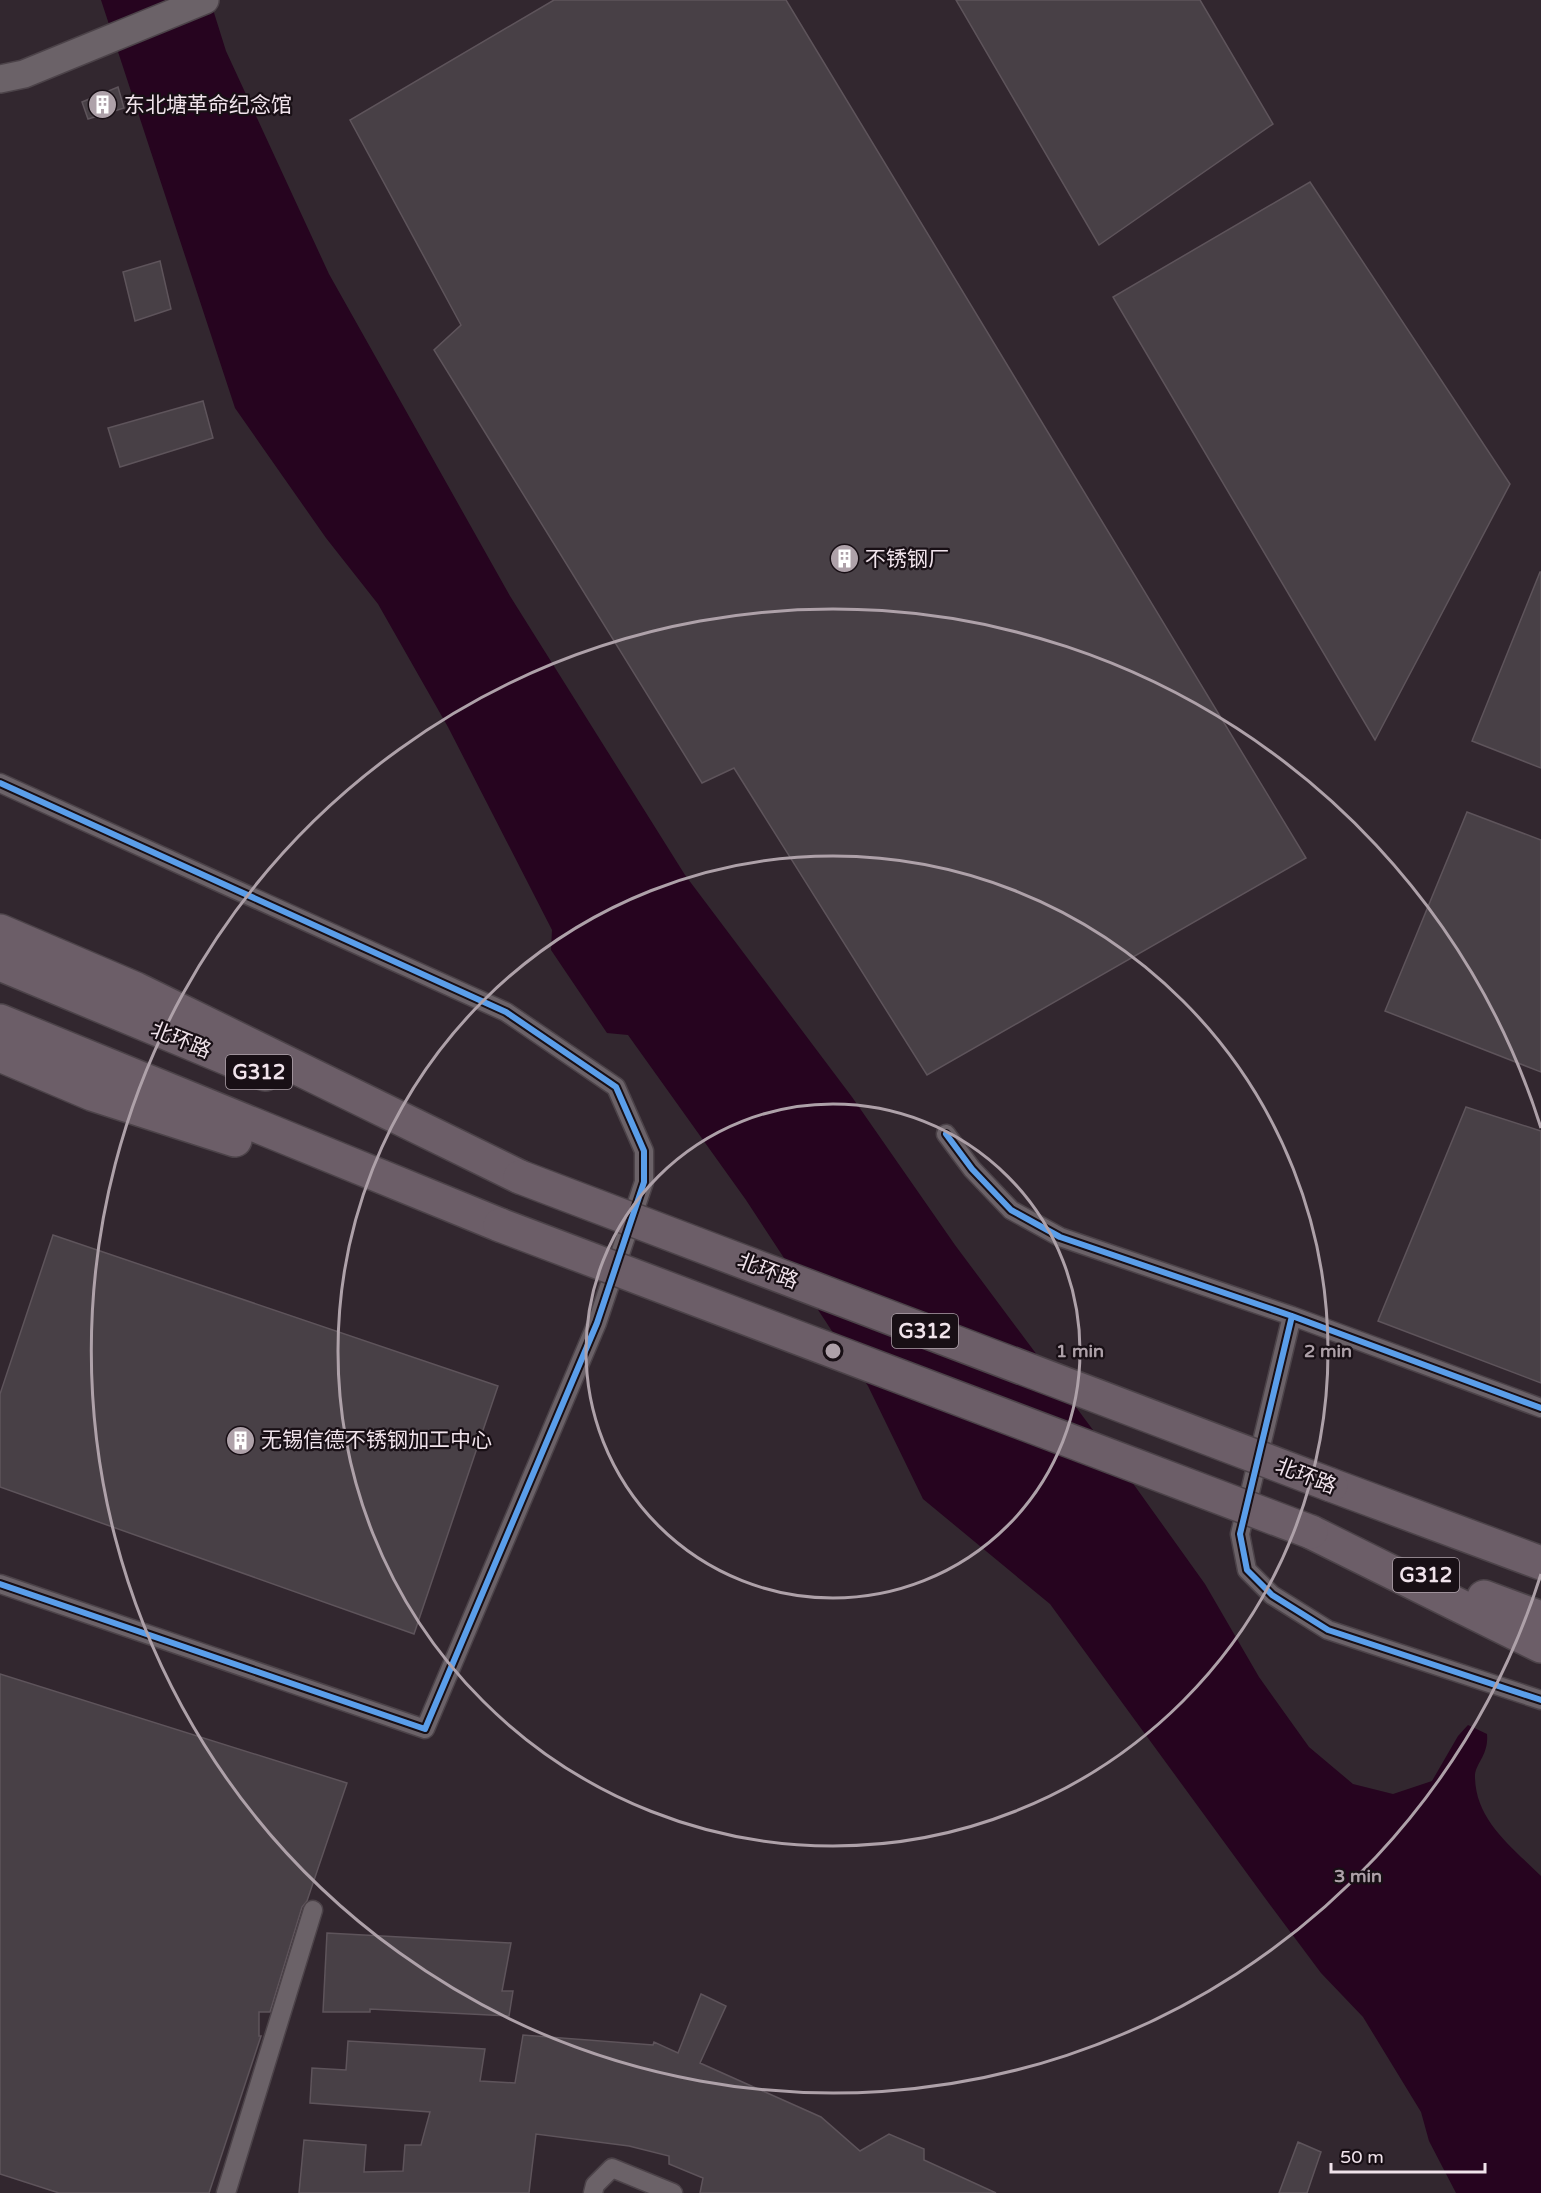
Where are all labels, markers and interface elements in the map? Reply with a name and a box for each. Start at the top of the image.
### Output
building icon: 东北塘革命纪念馆 [87,89,119,121]
place label: 东北塘革命纪念馆 [124,93,292,118]
building icon: 不锈钢厂 [828,543,860,575]
place label: 不锈钢厂 [865,547,949,572]
street label: 北环路 [147,1017,215,1064]
road number: G312 [226,1055,292,1089]
street label: 北环路 [734,1249,802,1294]
road number: G312 [892,1314,958,1348]
text: 1 min [1056,1340,1104,1362]
text: 2 min [1304,1340,1352,1362]
centre of rings [823,1341,843,1361]
building icon: 无锡信德不锈钢加工中心 [224,1424,256,1456]
place label: 无锡信德不锈钢加工中心 [261,1428,492,1453]
street label: 北环路 [1272,1454,1340,1499]
road number: G312 [1393,1558,1459,1592]
text: 3 min [1334,1865,1382,1887]
scale bar [1331,2136,1486,2174]
text: 50 m [1340,2146,1384,2168]

